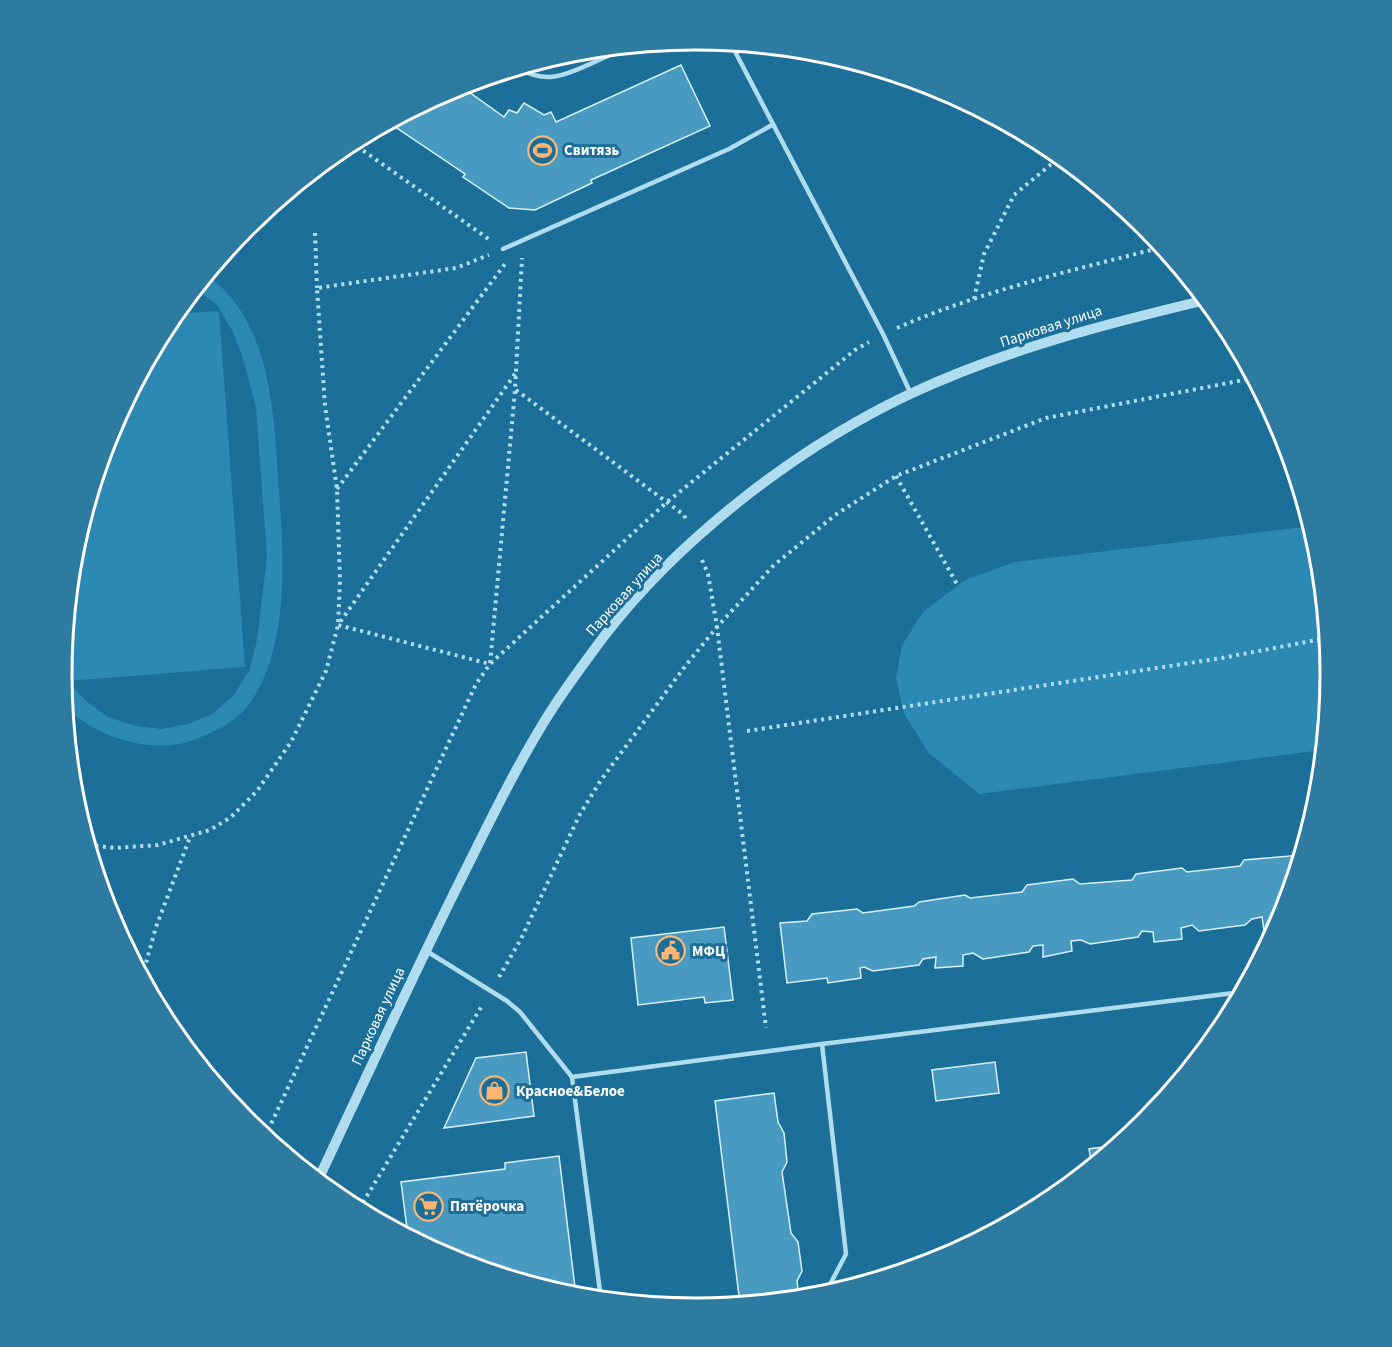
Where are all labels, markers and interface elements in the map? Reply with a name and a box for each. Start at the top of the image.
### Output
sports icon: Свитязь [527,134,559,166]
place label: Свитязь [564,140,620,161]
street label: Парковая улица [997,300,1105,353]
street label: Парковая улица [581,548,668,641]
public building icon: МФЦ [655,935,687,967]
place label: МФЦ [692,941,725,962]
street label: Парковая улица [347,964,410,1069]
shop icon: Красное&Белое [479,1075,511,1107]
place label: Красное&Белое [516,1081,625,1102]
supermarket icon: Пятёрочка [413,1190,445,1222]
place label: Пятёрочка [450,1196,524,1217]

